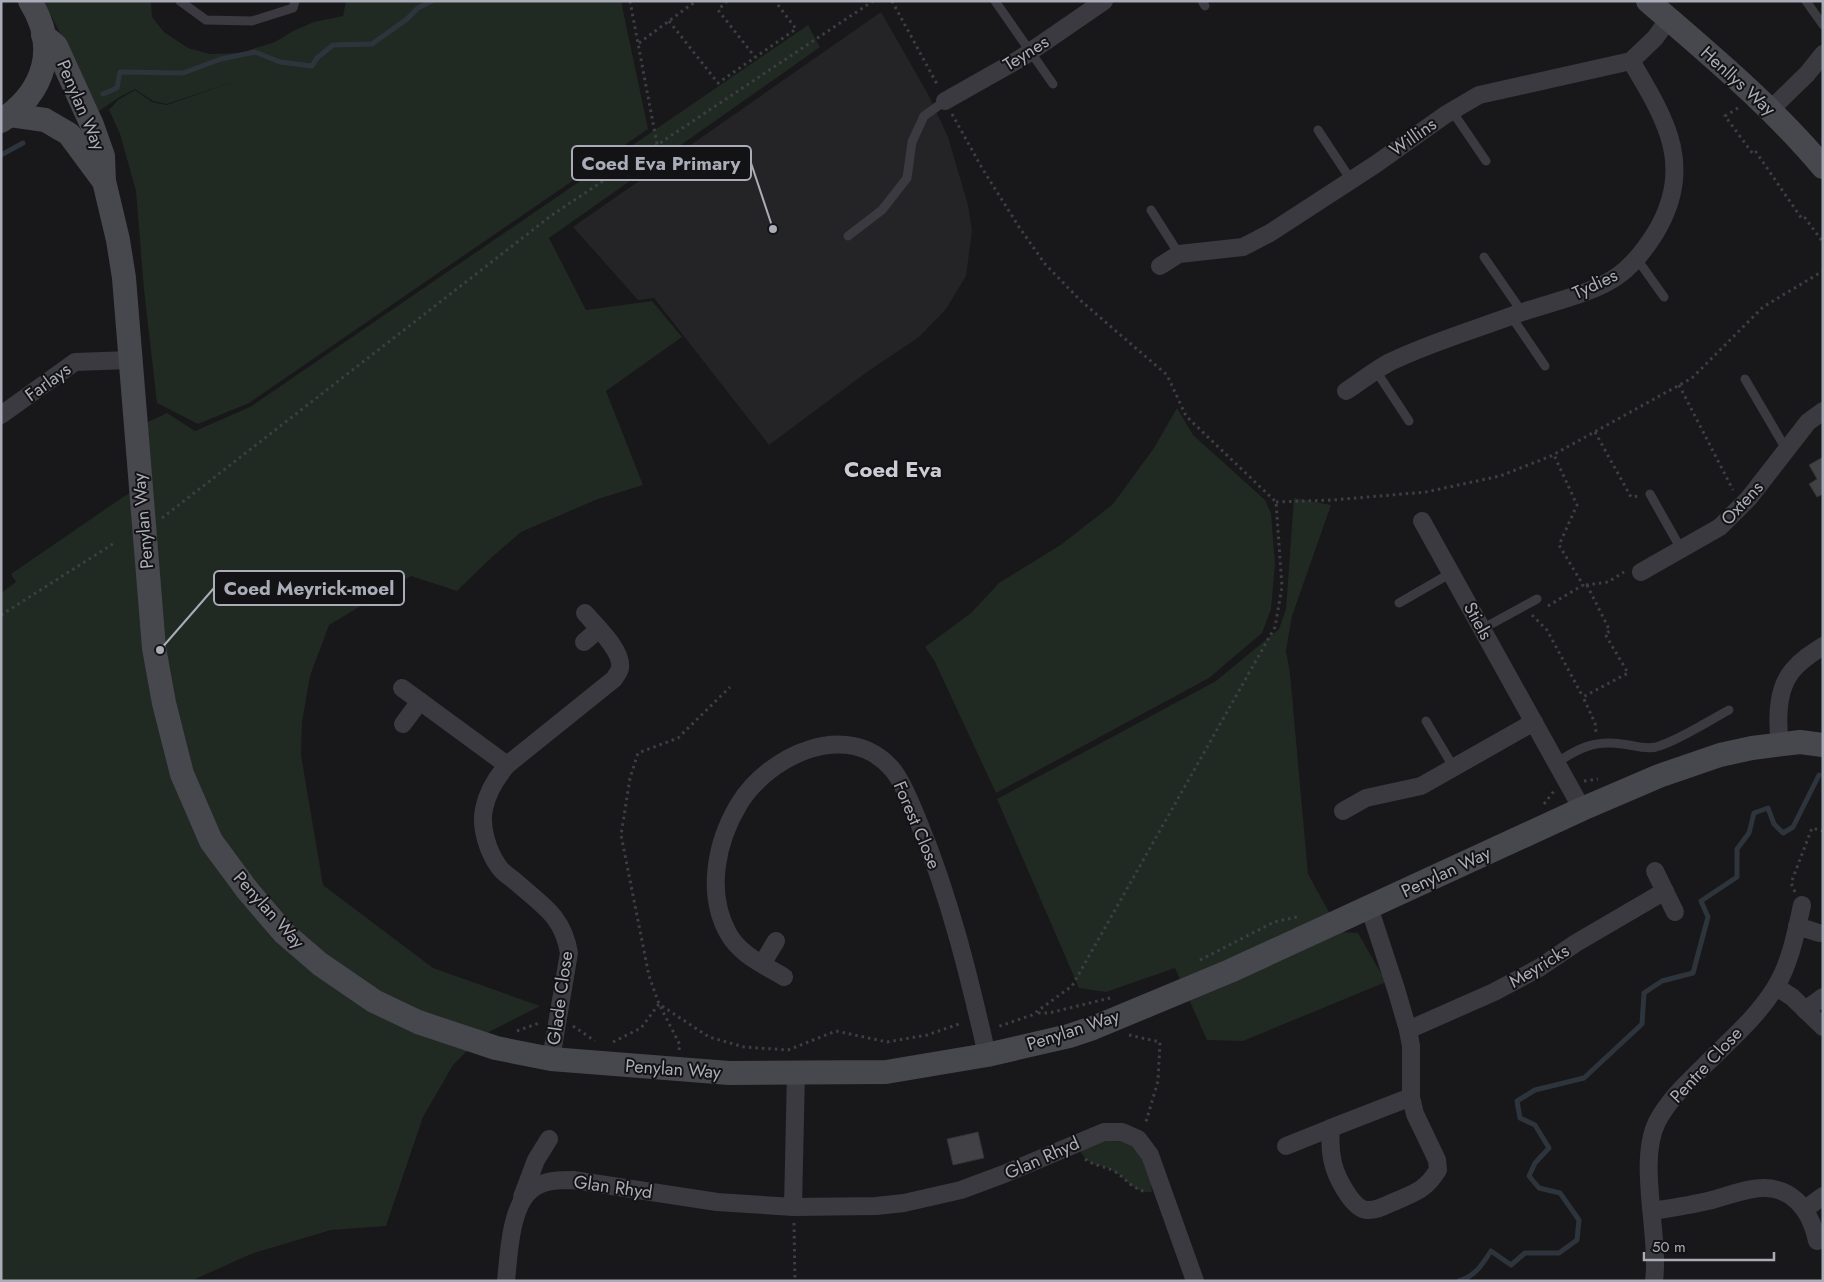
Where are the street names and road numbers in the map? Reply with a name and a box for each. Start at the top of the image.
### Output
street label: Teynes [998,29,1054,77]
street label: Henllys Way [1695,40,1781,122]
street label: Penylan Way [50,56,112,154]
street label: Willins [1384,111,1442,163]
street label: Tydies [1568,262,1622,306]
street label: Farlays [20,356,76,408]
street label: Penylan Way [126,472,160,570]
street label: Oxtens [1715,475,1769,531]
street label: Stiels [1457,597,1499,645]
street label: Forest Close [887,777,947,873]
street label: Penylan Way [1397,840,1495,904]
street label: Penylan Way [227,866,311,954]
street label: Meyricks [1504,938,1574,994]
street label: Glade Close [541,949,579,1047]
street label: Penylan Way [1023,1003,1123,1057]
street label: Pentre Close [1664,1021,1748,1109]
street label: Penylan Way [624,1053,722,1085]
street label: Glan Rhyd [1001,1130,1083,1186]
street label: Glan Rhyd [572,1169,654,1205]

